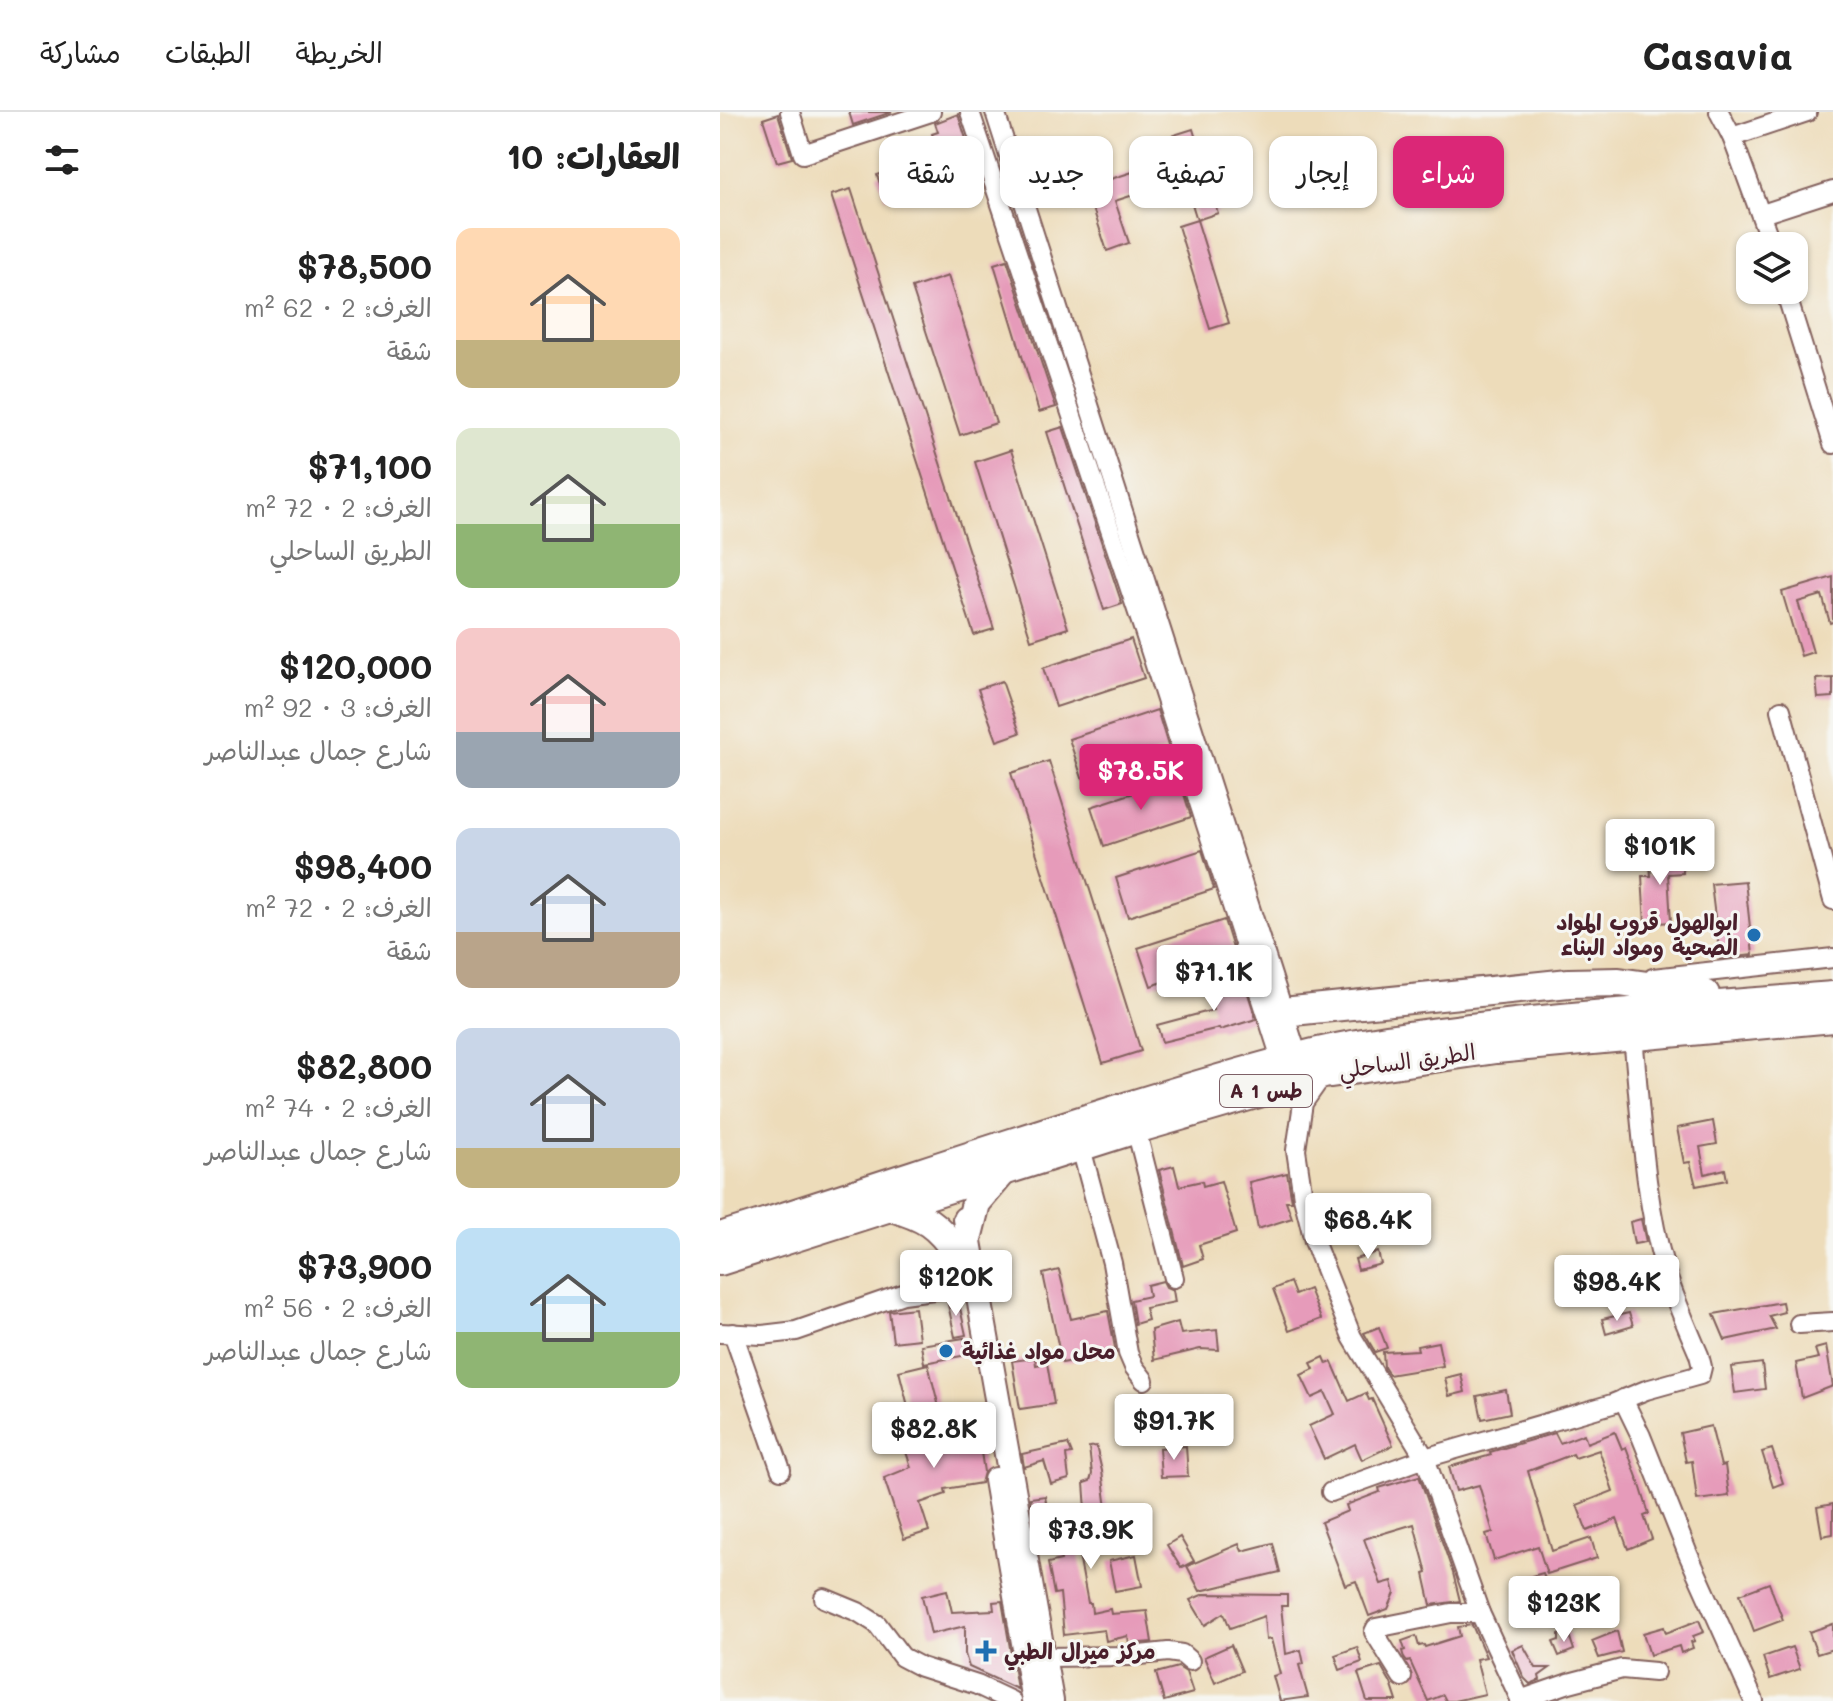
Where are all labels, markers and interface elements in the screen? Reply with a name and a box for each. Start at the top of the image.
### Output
text: Casavia [1642,30,1793,80]
text: مشاركة [40,34,121,70]
text: الطبقات [165,34,251,70]
text: الخريطة [295,34,383,70]
text: العقارات: 10 [506,133,680,178]
chip: شقة [879,136,984,208]
chip: جديد [1000,136,1113,208]
chip: تصفية [1129,136,1253,208]
chip: إيجار [1269,136,1377,208]
chip: شراء [1393,136,1504,208]
icon: filters [40,138,84,182]
map controls [1736,232,1808,304]
button: layers [1736,232,1808,304]
text: $78,500 [297,243,432,288]
icon: home [520,260,616,356]
text: الغرف: 2 · 62 m² [244,290,432,324]
text: شقة [387,333,432,367]
text: $71,100 [308,443,432,488]
icon: home [520,460,616,556]
text: الغرف: 2 · 72 m² [245,490,432,524]
text: الطريق الساحلي [269,533,432,567]
text: $120,000 [279,643,432,688]
icon: home [520,660,616,756]
text: الغرف: 3 · 92 m² [244,690,432,724]
text: شارع جمال عبدالناصر [205,733,432,767]
pin: $78.5K [1076,744,1206,812]
text: $78.5K [1098,753,1184,787]
pin: $101K [1604,819,1716,887]
text: $101K [1624,828,1696,862]
text: $98,400 [294,843,432,888]
icon: home [520,860,616,956]
text: الغرف: 2 · 72 m² [245,890,432,924]
place label: ابوالهول قروب المواد الصحية ومواد البناء [1556,907,1738,963]
marker: ابوالهول قروب المواد الصحية ومواد البناء [1745,926,1763,944]
text: شقة [387,933,432,967]
pin: $71.1K [1149,945,1279,1013]
text: $71.1K [1175,954,1253,988]
street label: الطريق الساحلي [1337,1037,1478,1090]
text: $82,800 [296,1043,432,1088]
icon: home [520,1060,616,1156]
road number: A 1 طس [1220,1075,1312,1107]
text: الغرف: 2 · 74 m² [245,1090,432,1124]
text: شارع جمال عبدالناصر [205,1133,432,1167]
pin: $68.4K [1303,1193,1433,1261]
text: $68.4K [1323,1202,1413,1236]
text: $73,900 [297,1243,432,1288]
pin: $120K [900,1250,1012,1318]
pin: $98.4K [1552,1255,1682,1323]
text: $120K [918,1259,994,1293]
icon: home [520,1260,616,1356]
text: $98.4K [1572,1264,1662,1298]
text: الغرف: 2 · 56 m² [243,1290,432,1324]
text: شارع جمال عبدالناصر [205,1333,432,1367]
place label: محل مواد غذائية [962,1336,1116,1365]
marker: محل مواد غذائية [937,1342,955,1360]
pin: $91.7K [1109,1394,1239,1462]
pin: $82.8K [869,1402,999,1470]
text: $91.7K [1133,1403,1215,1437]
text: $82.8K [890,1411,978,1445]
pin: $73.9K [1026,1503,1156,1571]
text: $73.9K [1048,1512,1134,1546]
pin: $123K [1508,1576,1620,1644]
text: $123K [1527,1585,1601,1619]
place label: مركز ميرال الطبي [1004,1636,1156,1671]
marker: مركز ميرال الطبي [975,1640,997,1662]

